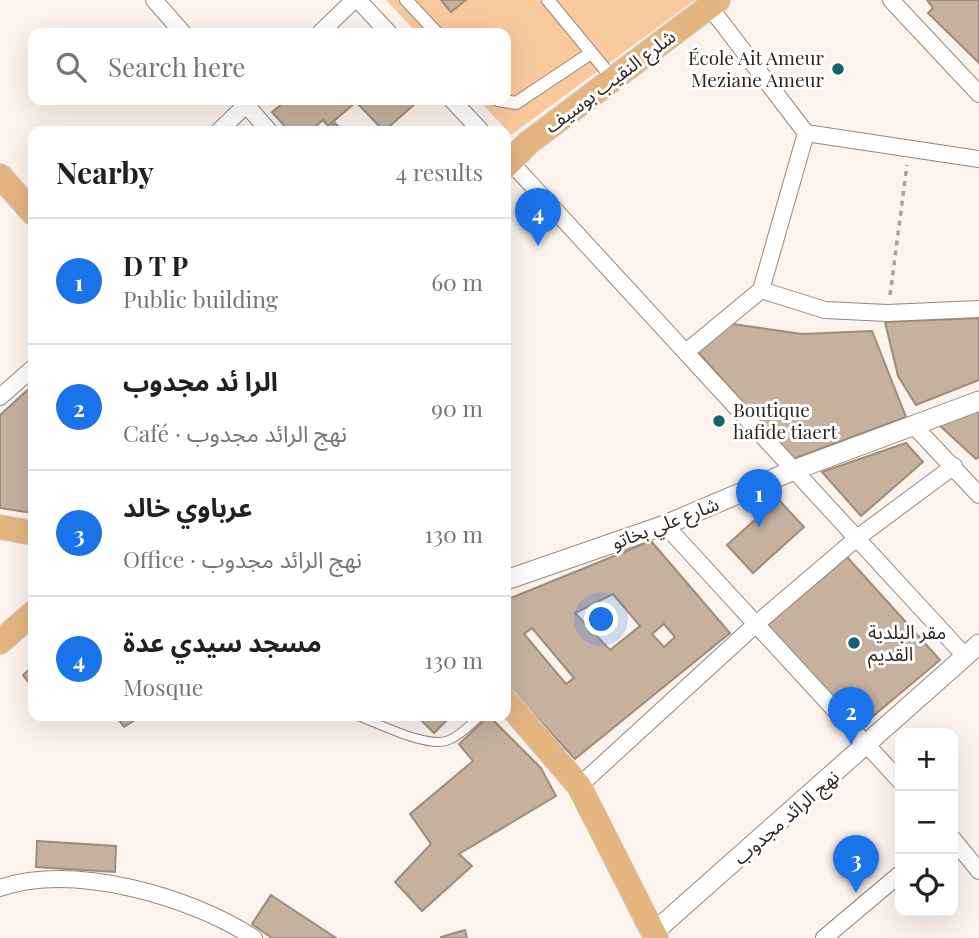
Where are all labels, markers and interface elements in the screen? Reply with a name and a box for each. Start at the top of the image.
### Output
street label: شلرع النقيب بوسيف [539,22,681,140]
search box [28,28,511,105]
place label: École Ait Ameur Meziane Ameur [688,44,825,92]
icon: search [52,48,90,86]
text: Search here [108,49,245,84]
marker: École Ait Ameur Meziane Ameur [830,61,846,77]
text: Nearby [56,152,154,192]
text: 4 results [396,156,483,187]
pin: 4 [515,188,561,246]
text: D T P [123,248,188,283]
text: 1 [75,266,83,297]
text: 60 m [431,266,483,297]
text: Public building [123,283,278,314]
text: الرا ئد مجدوب [123,363,278,398]
text: 2 [73,392,85,423]
text: 90 m [431,392,483,423]
place label: Boutique hafide tiaert [733,396,837,444]
marker: Boutique hafide tiaert [711,413,727,429]
text: Café · نهج الرائد مجدوب [123,417,347,448]
pin: 1 [736,469,782,527]
text: عرباوي خالد [123,489,252,524]
street label: شارع علي بخاتو [607,490,723,558]
text: 3 [73,518,85,549]
text: 130 m [425,518,483,549]
text: Office · نهج الرائد مجدوب [123,543,362,574]
your location [584,602,618,636]
place label: مقر البلدية القديم [868,618,946,669]
text: مسجد سيدي عدة [123,624,322,659]
marker: مقر البلدية القديم [846,635,862,651]
text: 4 [73,644,85,675]
text: 130 m [425,644,483,675]
text: Mosque [123,671,203,702]
pin: 2 [828,687,874,745]
map controls [895,728,958,917]
button: + [895,728,958,791]
street label: نهج الرائد مجدوب [727,763,846,872]
button: − [895,791,958,854]
pin: 3 [833,835,879,893]
button: locate [895,854,958,917]

